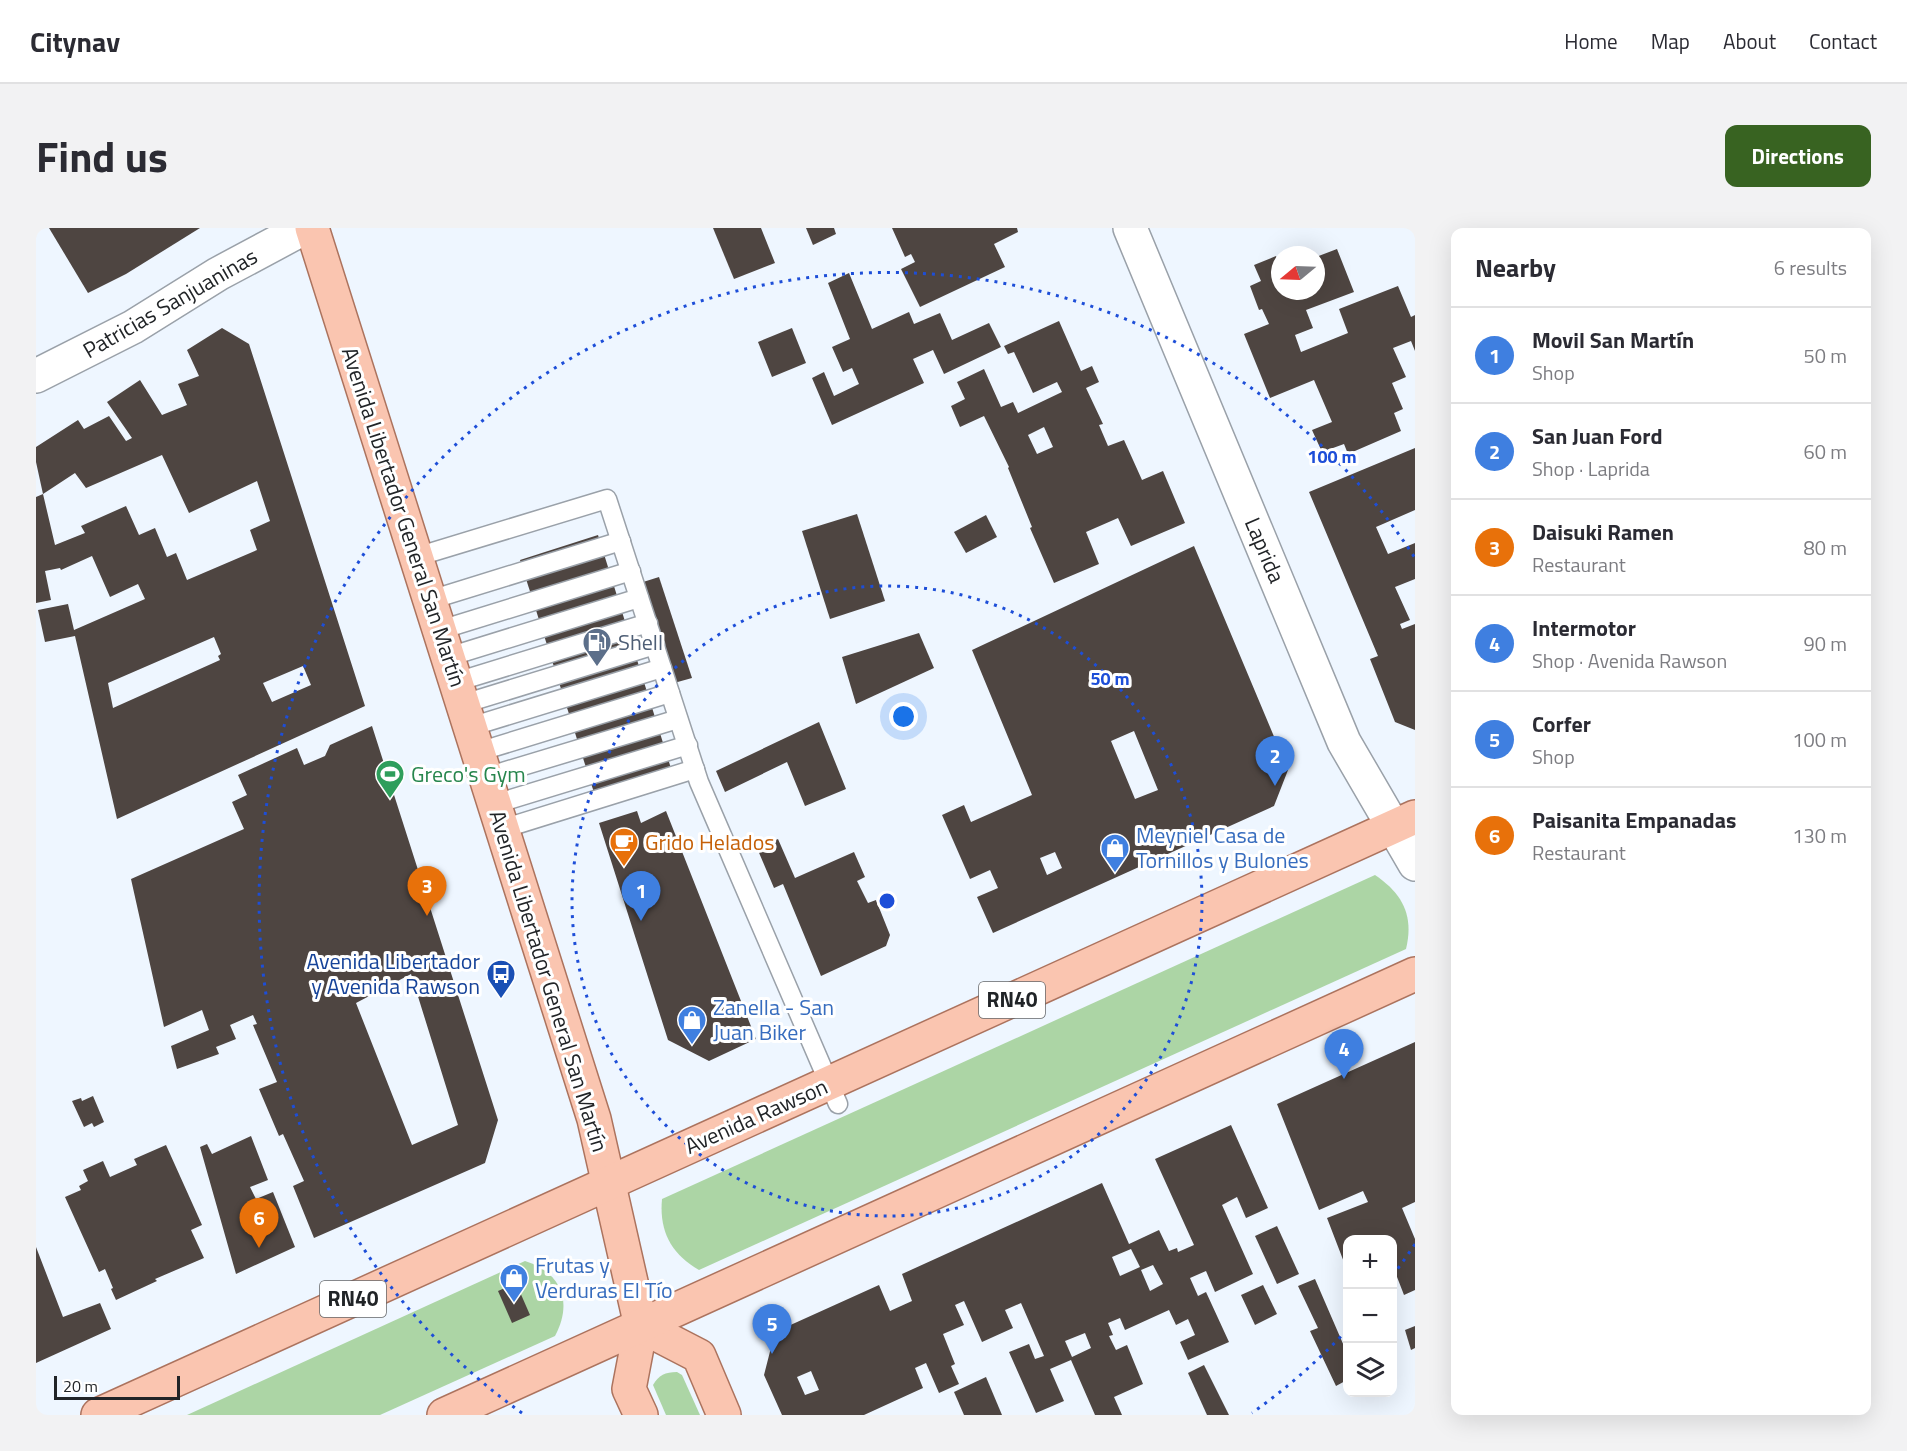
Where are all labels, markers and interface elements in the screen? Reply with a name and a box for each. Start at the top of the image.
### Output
text: Citynav [30,20,120,63]
text: Home [1564,25,1618,57]
text: Map [1651,25,1690,57]
text: About [1723,25,1776,57]
text: Contact [1809,25,1877,57]
text: Find us [36,124,168,188]
button: Directions [1725,125,1871,187]
street label: Patricias Sanjuaninas [76,239,264,367]
north arrow [1271,246,1325,300]
text: Nearby [1475,248,1556,287]
text: 6 results [1774,252,1847,283]
text: Movil San Martín [1532,323,1694,357]
text: 1 [1489,340,1500,371]
text: 50 m [1803,340,1847,371]
street label: Avenida Libertador General San Martín [333,343,475,691]
text: Shop [1532,357,1575,388]
text: San Juan Ford [1532,419,1663,453]
text: 2 [1489,436,1500,467]
text: 60 m [1803,436,1847,467]
text: 100 m [1307,443,1357,470]
text: Shop · Laprida [1532,453,1650,484]
street label: Laprida [1236,512,1294,588]
text: Daisuki Ramen [1532,515,1674,549]
text: 3 [1489,532,1500,563]
text: 80 m [1803,532,1847,563]
text: Restaurant [1532,549,1626,580]
text: Intermotor [1532,611,1636,645]
place label: Shell [618,625,663,659]
fuel station icon: Shell [581,626,613,668]
text: 4 [1489,628,1500,659]
text: 90 m [1803,628,1847,659]
text: Shop · Avenida Rawson [1532,645,1727,676]
text: 50 m [1090,665,1130,692]
your location [889,702,918,731]
text: Corfer [1532,707,1591,741]
text: 5 [1489,724,1500,755]
text: 100 m [1792,724,1847,755]
pin: 2 [1256,736,1294,786]
text: Shop [1532,741,1575,772]
place label: Greco's Gym [411,757,526,791]
sports icon: Greco's Gym [374,758,406,800]
text: Paisanita Empanadas [1532,803,1736,837]
street label: Avenida Libertador General San Martín [481,806,617,1156]
place label: Meyniel Casa de Tornillos y Bulones [1136,818,1309,877]
text: 6 [1489,820,1500,851]
text: 130 m [1792,820,1847,851]
place label: Grido Helados [645,825,775,859]
cafe icon: Grido Helados [608,826,640,868]
shop icon: Meyniel Casa de Tornillos y Bulones [1099,832,1131,874]
text: Restaurant [1532,837,1626,868]
pin: 3 [408,866,446,916]
pin: 1 [622,872,660,921]
centre of rings [877,891,897,911]
place label: Avenida Libertador y Avenida Rawson [306,944,480,1003]
bus stop icon: Avenida Libertador y Avenida Rawson [485,958,517,1000]
road number: RN40 [979,982,1045,1018]
place label: Zanella - San Juan Biker [713,990,834,1049]
shop icon: Zanella - San Juan Biker [676,1004,708,1046]
pin: 4 [1324,1030,1364,1079]
street label: Avenida Rawson [679,1069,833,1163]
pin: 6 [240,1198,278,1248]
map controls [1343,1235,1397,1397]
button: + [1343,1235,1397,1289]
place label: Frutas y Verduras El Tío [535,1248,673,1307]
shop icon: Frutas y Verduras El Tío [498,1262,530,1304]
road number: RN40 [320,1281,386,1317]
button: − [1343,1289,1397,1343]
pin: 5 [752,1304,792,1354]
button: layers [1343,1343,1397,1397]
scale bar [54,1373,180,1400]
text: 20 m [63,1374,98,1398]

